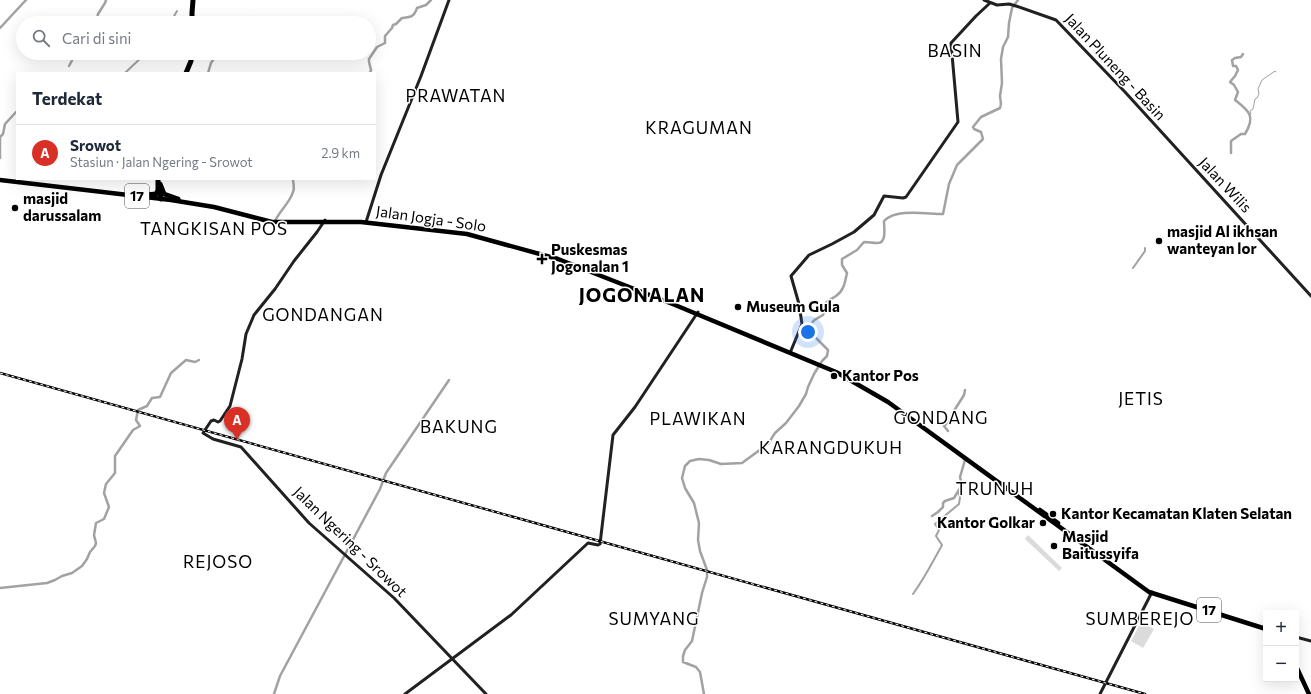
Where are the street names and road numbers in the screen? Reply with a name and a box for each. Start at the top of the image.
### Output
street label: Jalan Pluneng - Basin [1062,9,1170,123]
street label: Jalan Wilis [1196,153,1256,216]
road number: 17 [125,184,149,208]
street label: Jalan Jogja - Solo [375,201,487,235]
street label: Jalan Ngering - Srowot [290,482,411,600]
road number: 17 [1197,598,1221,622]

